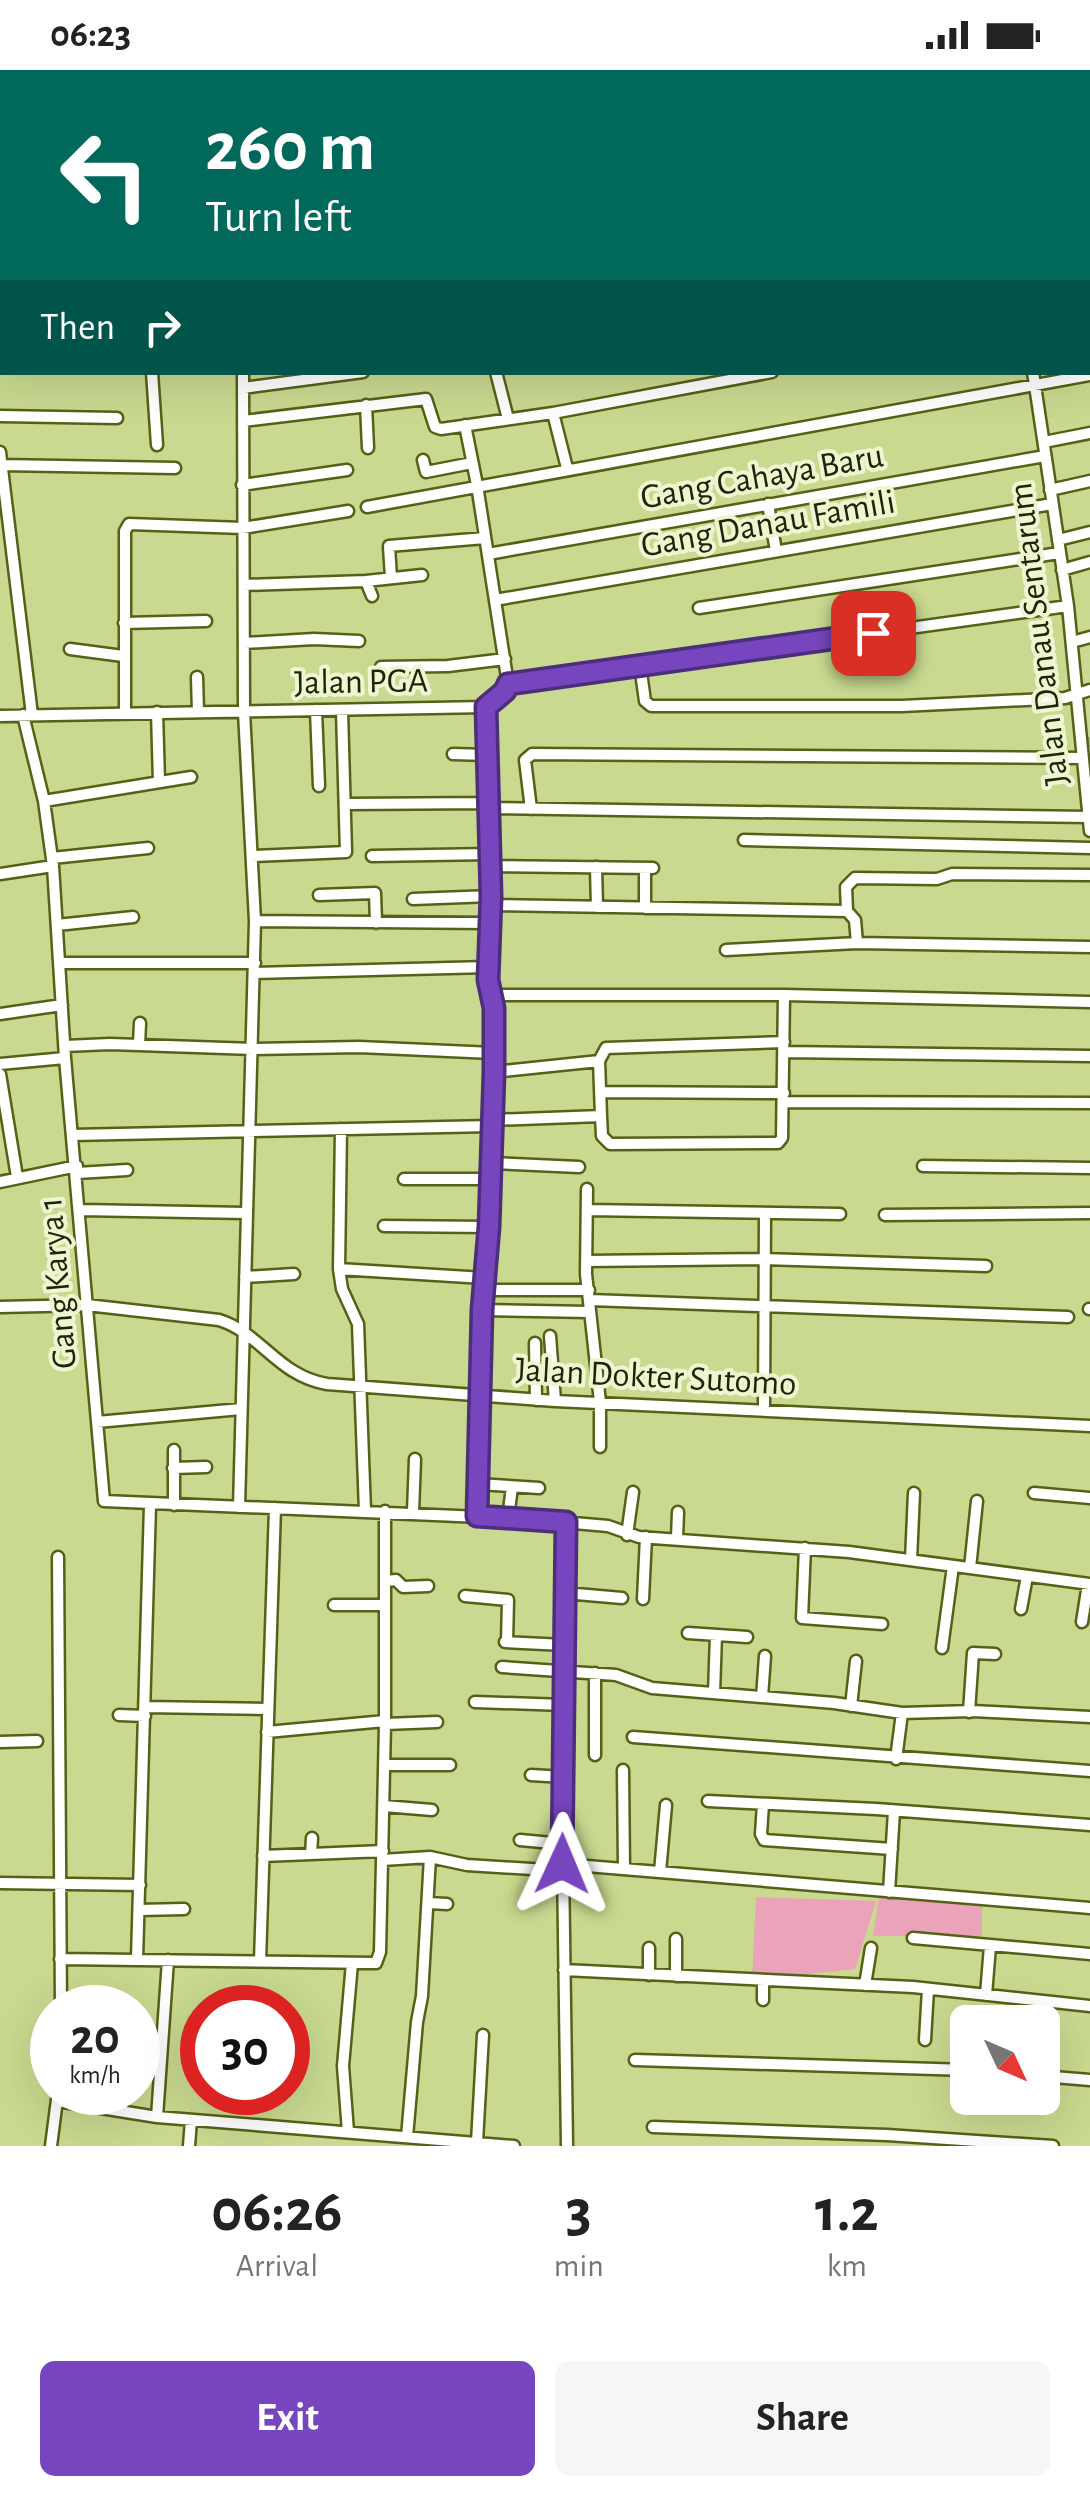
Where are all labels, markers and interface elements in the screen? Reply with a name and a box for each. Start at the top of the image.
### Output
text: 06:23 [50,16,131,54]
icon: left [40,110,170,240]
text: 260 m [205,113,375,183]
text: Turn left [205,195,352,240]
icon: right [135,300,190,355]
text: Then [40,309,115,347]
street label: Gang Cahaya Baru [638,438,886,516]
street label: Jalan Danau Sentarum [1003,481,1075,787]
street label: Gang Danau Famili [638,484,898,564]
pin [831,591,916,676]
icon: arrive [846,606,901,661]
street label: Jalan PGA [294,663,428,701]
street label: Gang Karya 1 [33,1196,83,1370]
street label: Jalan Dokter Sutomo [515,1352,797,1402]
position arrow [510,1812,614,1916]
speed limit sign: 30 [180,1985,310,2115]
north arrow [950,2005,1060,2115]
map controls [950,2005,1060,2115]
text: 20 [70,2013,120,2063]
text: km/h [69,2063,121,2088]
text: 06:26 [211,2182,343,2242]
text: 3 [566,2182,592,2242]
text: 1.2 [815,2182,879,2242]
text: Arrival [236,2250,318,2282]
text: min [554,2250,604,2282]
text: km [827,2250,867,2282]
button: Exit [40,2361,535,2476]
button: Share [555,2361,1050,2476]

